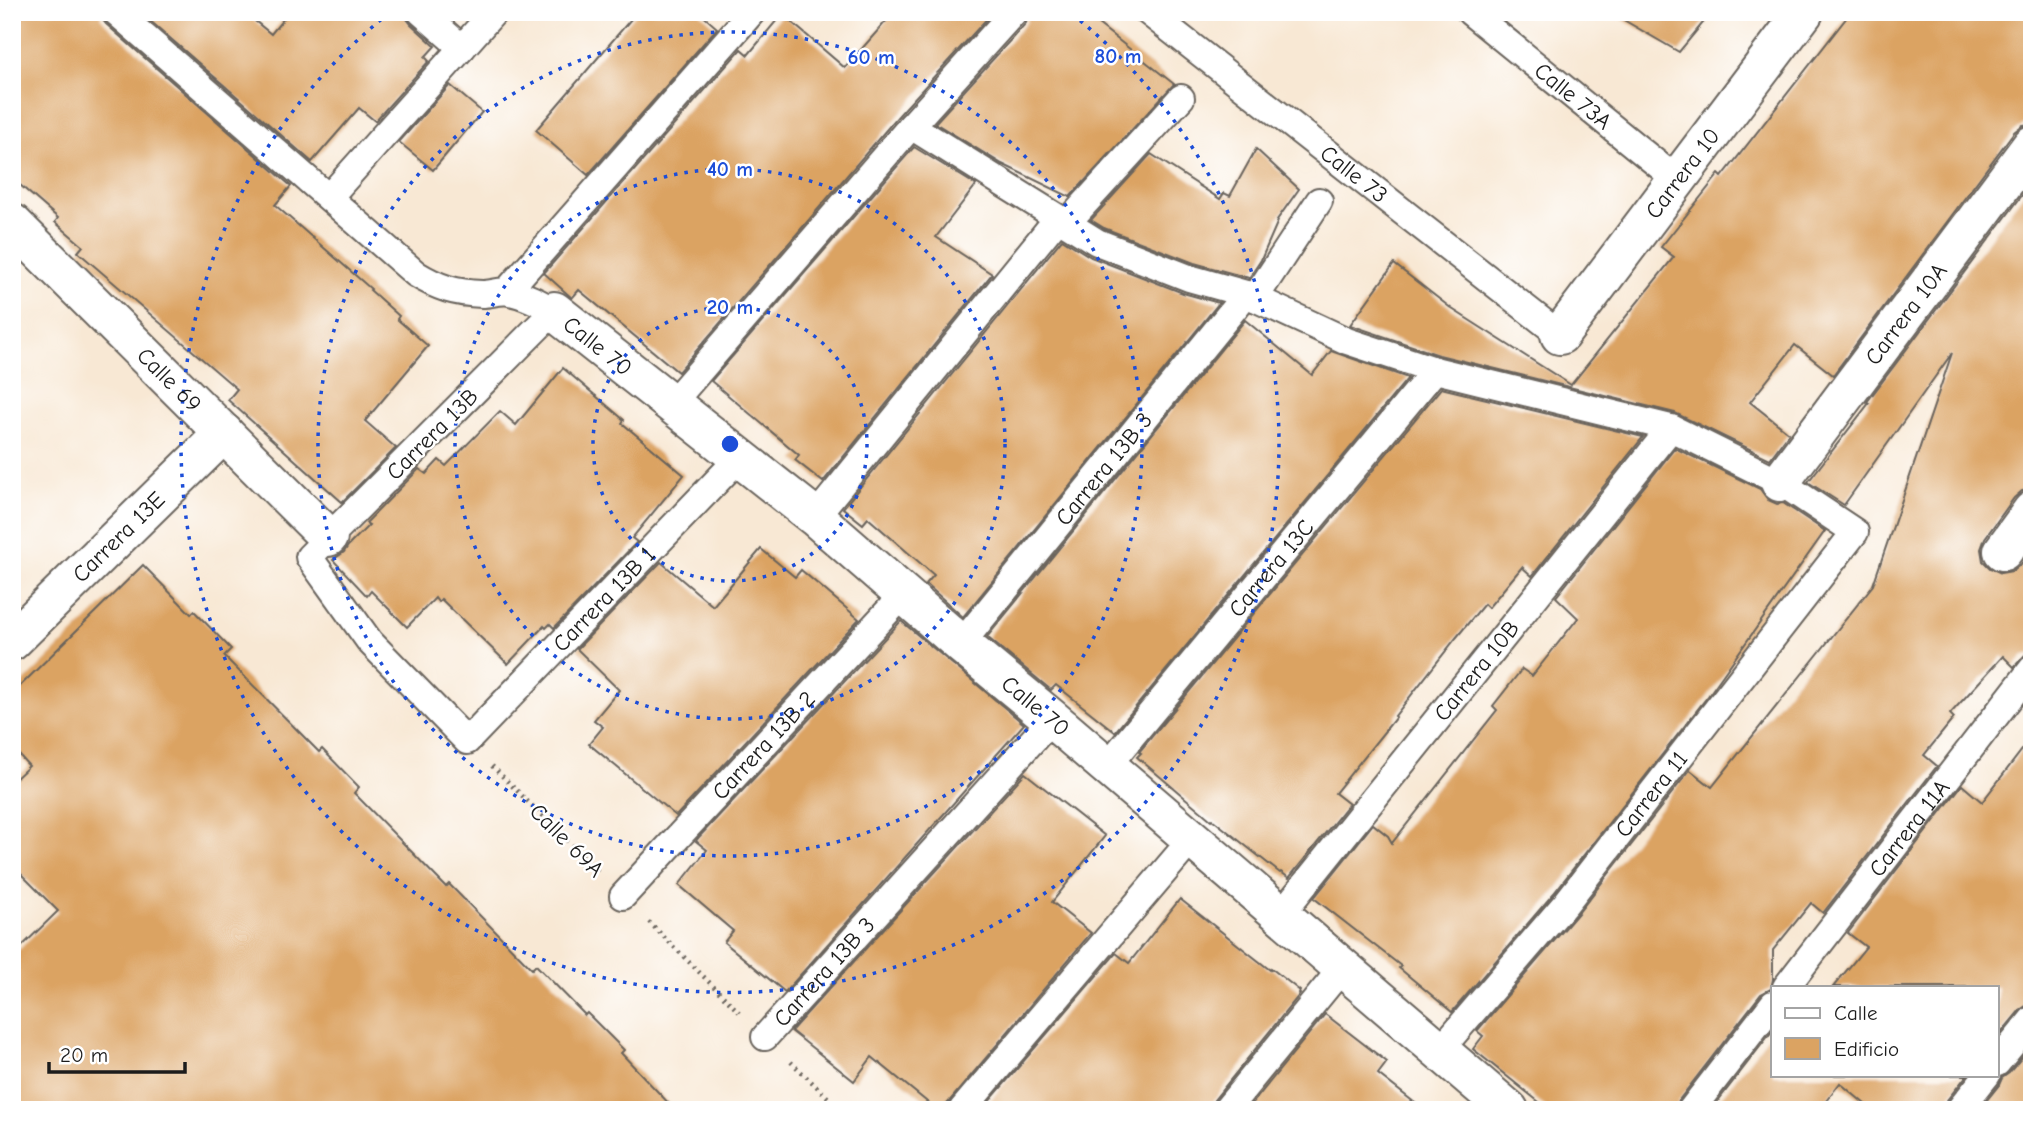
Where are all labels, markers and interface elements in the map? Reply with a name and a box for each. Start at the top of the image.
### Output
text: 80 m [1095,44,1141,68]
text: 60 m [847,45,895,69]
street label: Calle 73A [1529,57,1617,135]
street label: Carrera 10 [1640,123,1726,224]
street label: Calle 73 [1315,139,1393,209]
text: 40 m [707,157,753,181]
street label: Carrera 10A [1859,258,1953,370]
text: 20 m [707,295,753,319]
street label: Calle 70 [558,311,637,382]
street label: Calle 69 [131,342,207,418]
street label: Carrera 13B [381,383,484,486]
street label: Carrera 13B 3 [1050,407,1158,531]
centre of rings [718,432,742,456]
street label: Carrera 13E [67,486,170,588]
street label: Carrera 13C [1223,514,1320,623]
street label: Carrera 13B 1 [547,541,661,657]
street label: Carrera 10B [1428,615,1525,727]
street label: Calle 70 [996,670,1075,742]
street label: Carrera 13B 2 [707,686,821,805]
street label: Carrera 11 [1609,746,1693,843]
street label: Carrera 11A [1863,774,1955,882]
street label: Calle 69A [524,798,609,883]
street label: Carrera 13B 3 [768,912,881,1032]
legend [1771,986,1998,1076]
text: Calle [1834,1001,1877,1025]
scale bar [49,1031,186,1075]
text: Edificio [1834,1037,1899,1061]
text: 20 m [60,1043,108,1067]

